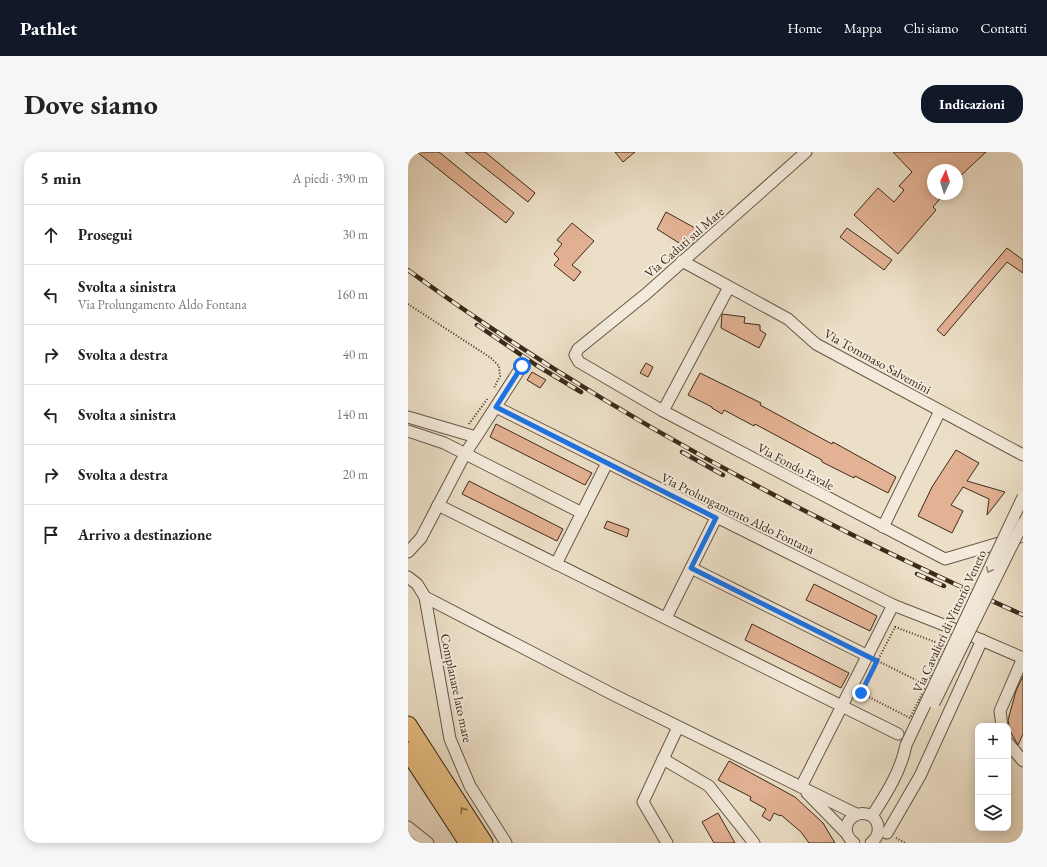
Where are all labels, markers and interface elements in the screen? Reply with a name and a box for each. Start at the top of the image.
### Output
text: Pathlet [20,16,77,41]
text: Home [787,19,822,37]
text: Mappa [844,19,882,37]
text: Chi siamo [904,19,959,37]
text: Contatti [981,19,1027,37]
button: Indicazioni [921,85,1023,123]
text: Dove siamo [24,86,158,122]
north arrow [927,164,963,200]
text: 5 min [40,167,81,189]
text: A piedi · 390 m [293,170,368,187]
street label: Via Caduti sul Mare [641,203,728,282]
icon: ahead [40,224,62,246]
text: Prosegui [78,225,133,244]
text: 30 m [343,226,368,243]
text: Svolta a sinistra [78,277,176,296]
icon: left [40,284,62,306]
text: 160 m [337,286,368,303]
text: Via Prolungamento Aldo Fontana [78,296,247,313]
street label: Via Tommaso Salvemini [821,325,934,398]
icon: right [40,344,62,366]
text: Svolta a destra [78,345,168,364]
text: 40 m [343,346,368,363]
route start [513,357,531,375]
icon: left [40,404,62,426]
text: Svolta a sinistra [78,405,176,424]
text: 140 m [337,406,368,423]
street label: Via Fondo Favale [754,439,837,494]
icon: right [40,464,62,486]
text: Svolta a destra [78,465,168,484]
text: 20 m [343,466,368,483]
street label: Via Prolungamento Aldo Fontana [658,469,818,558]
icon: arrive [40,524,62,546]
text: Arrivo a destinazione [78,525,212,544]
street label: Via Cavalieri di Vittorio Veneto [909,547,990,695]
one-way arrow [985,567,993,574]
street label: Complanare lato mare [437,632,476,744]
route end [852,684,870,702]
map controls [975,723,1011,831]
button: + [975,723,1011,759]
button: − [975,759,1011,795]
button: layers [975,795,1011,831]
one-way arrow [460,807,467,814]

